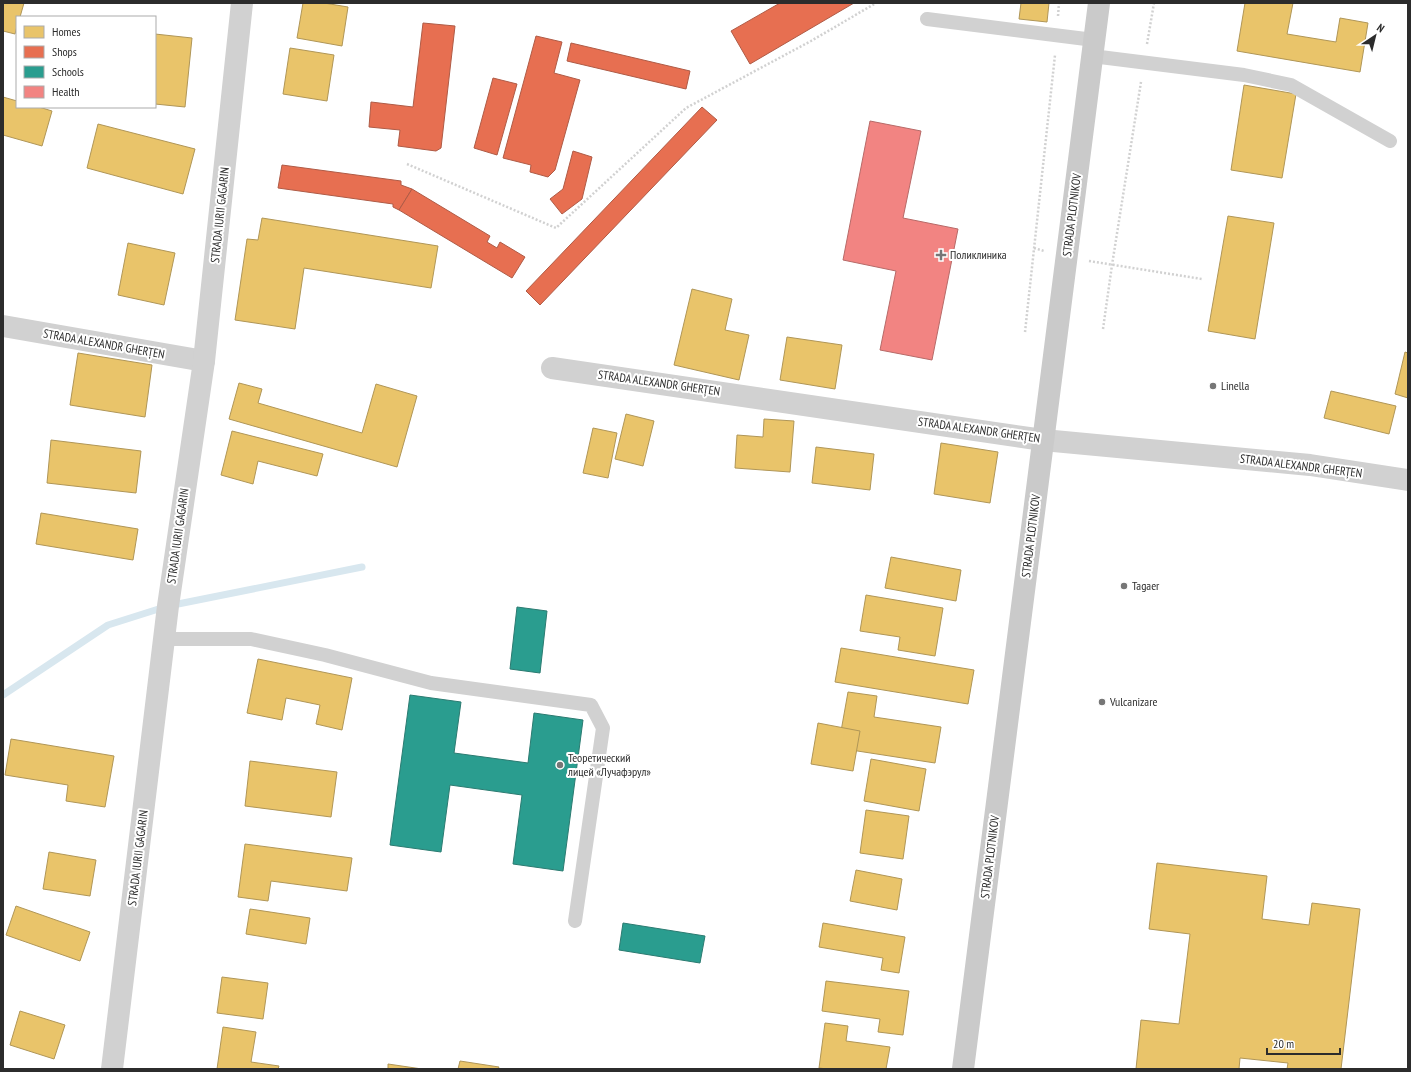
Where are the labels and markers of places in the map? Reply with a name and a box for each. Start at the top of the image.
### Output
place label: Поликлиника [950,247,1007,262]
marker: Поликлиника [935,249,947,261]
place label: Linella [1221,378,1249,393]
marker: Linella [1208,381,1218,391]
place label: Tagaer [1132,578,1160,593]
marker: Tagaer [1119,581,1129,591]
place label: Vulcanizare [1109,694,1157,709]
marker: Vulcanizare [1097,697,1107,707]
place label: Теоретический лицей «Лучафэрул» [567,750,651,779]
marker: Теоретический лицей «Лучафэрул» [555,760,565,770]

